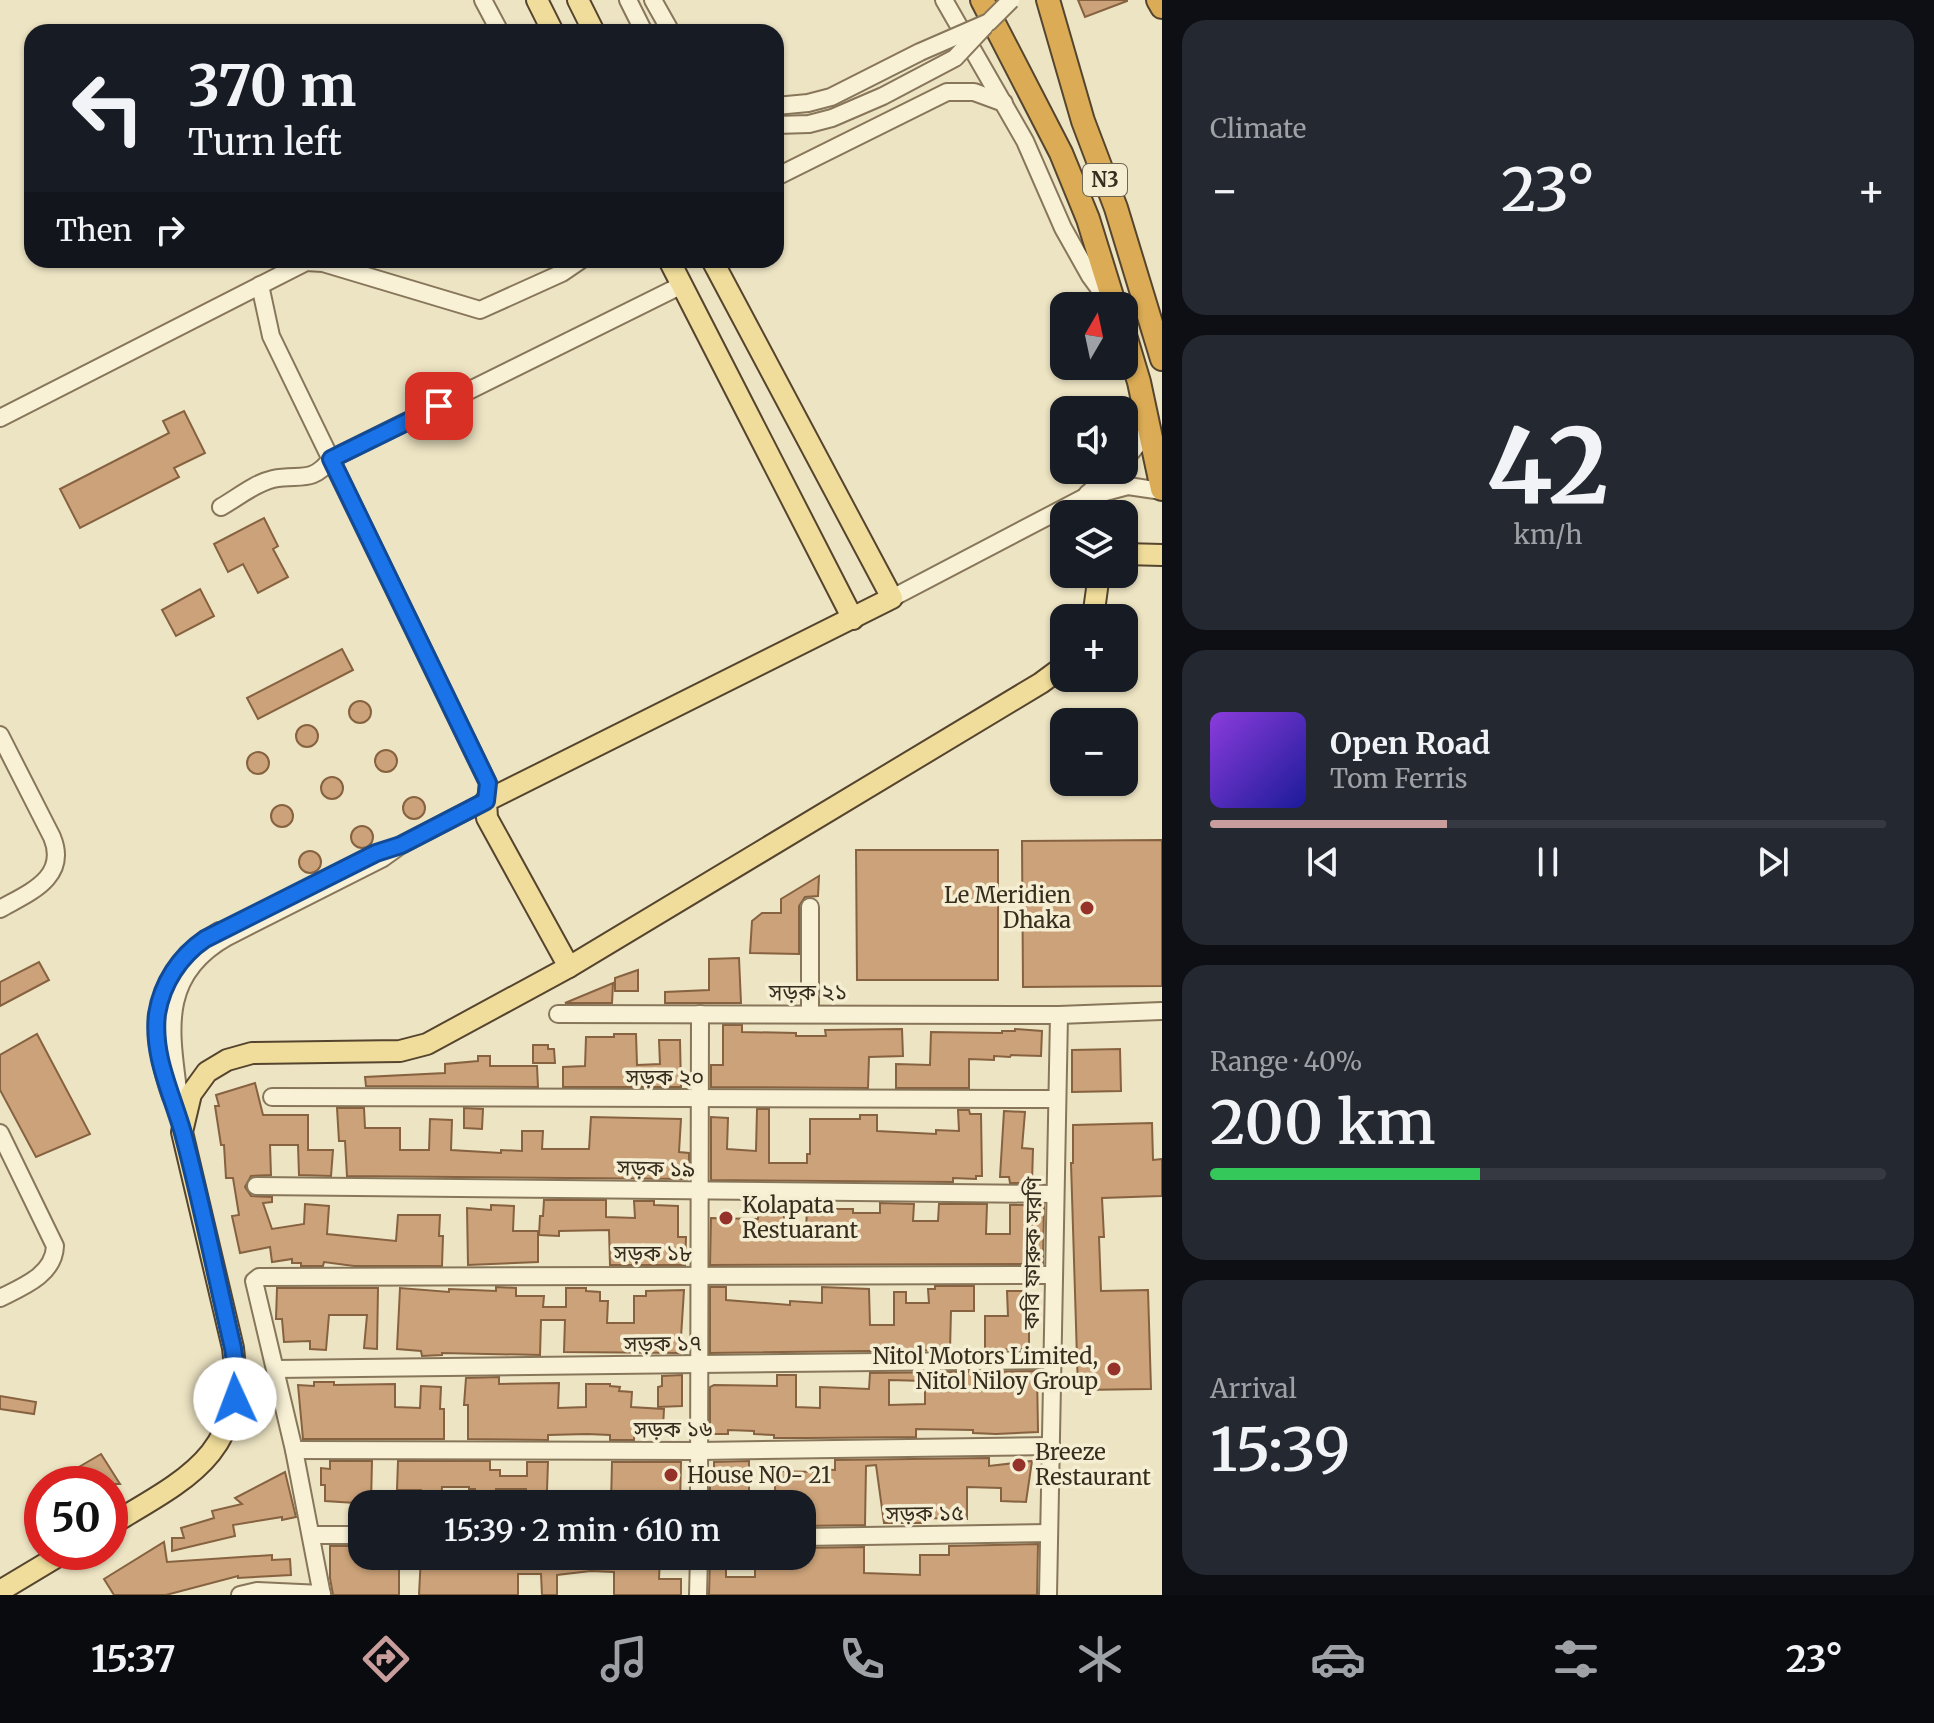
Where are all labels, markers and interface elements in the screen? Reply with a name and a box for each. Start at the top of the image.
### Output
text: 370 m [188,51,356,121]
icon: left [56,56,160,160]
text: Climate [1210,112,1306,145]
text: Turn left [188,120,342,165]
text: 23° [1501,152,1595,227]
text: − [1210,163,1239,218]
text: + [1857,163,1886,218]
road number: N3 [1083,164,1127,196]
icon: right [148,208,192,252]
text: Then [56,211,132,249]
north arrow [1050,292,1138,380]
map controls [1050,292,1138,796]
pin [405,372,473,440]
icon: arrive [417,384,461,428]
button: sound [1050,396,1138,484]
text: 42 [1487,401,1609,531]
button: layers [1050,500,1138,588]
text: km/h [1514,518,1582,551]
button: + [1050,604,1138,692]
button: − [1050,708,1138,796]
text: Open Road [1330,724,1490,762]
text: Tom Ferris [1330,762,1468,795]
icon: previous [1301,840,1345,884]
icon: pause [1526,840,1570,884]
icon: next [1751,840,1795,884]
place label: Le Meridien Dhaka [944,881,1071,934]
marker: Le Meridien Dhaka [1078,899,1096,917]
street label: সড়ক ২১ [768,978,847,1006]
text: Range · 40% [1210,1045,1362,1078]
street label: সড়ক ২০ [625,1063,704,1091]
text: 200 km [1210,1085,1436,1160]
street label: সড়ক ১৯ [616,1153,695,1183]
street label: কবি ফারুক সরণি [1017,1176,1047,1331]
place label: Kolapata Restuarant [742,1191,858,1244]
marker: Kolapata Restuarant [717,1209,735,1227]
street label: সড়ক ১৮ [613,1239,692,1267]
street label: সড়ক ১৭ [623,1328,702,1358]
place label: Nitol Motors Limited, Nitol Niloy Group [872,1342,1098,1395]
position arrow [193,1357,277,1441]
marker: Nitol Motors Limited, Nitol Niloy Group [1105,1360,1123,1378]
text: Arrival [1210,1372,1297,1405]
text: 15:39 [1210,1412,1350,1487]
street label: সড়ক ১৬ [633,1415,712,1443]
place label: Breeze Restaurant [1035,1438,1151,1491]
marker: Breeze Restaurant [1010,1456,1028,1474]
place label: House NO- 21 [687,1461,831,1489]
speed limit sign: 50 [24,1466,128,1570]
marker: House NO- 21 [662,1466,680,1484]
street label: সড়ক ১৫ [885,1498,964,1528]
text: 15:39 · 2 min · 610 m [444,1511,720,1549]
icon: directions [358,1631,414,1687]
icon: music [596,1631,652,1687]
icon: phone [834,1631,890,1687]
icon: climate [1072,1631,1128,1687]
icon: car [1310,1631,1366,1687]
icon: filters [1548,1631,1604,1687]
text: 15:37 [91,1637,176,1682]
text: 23° [1786,1637,1843,1682]

